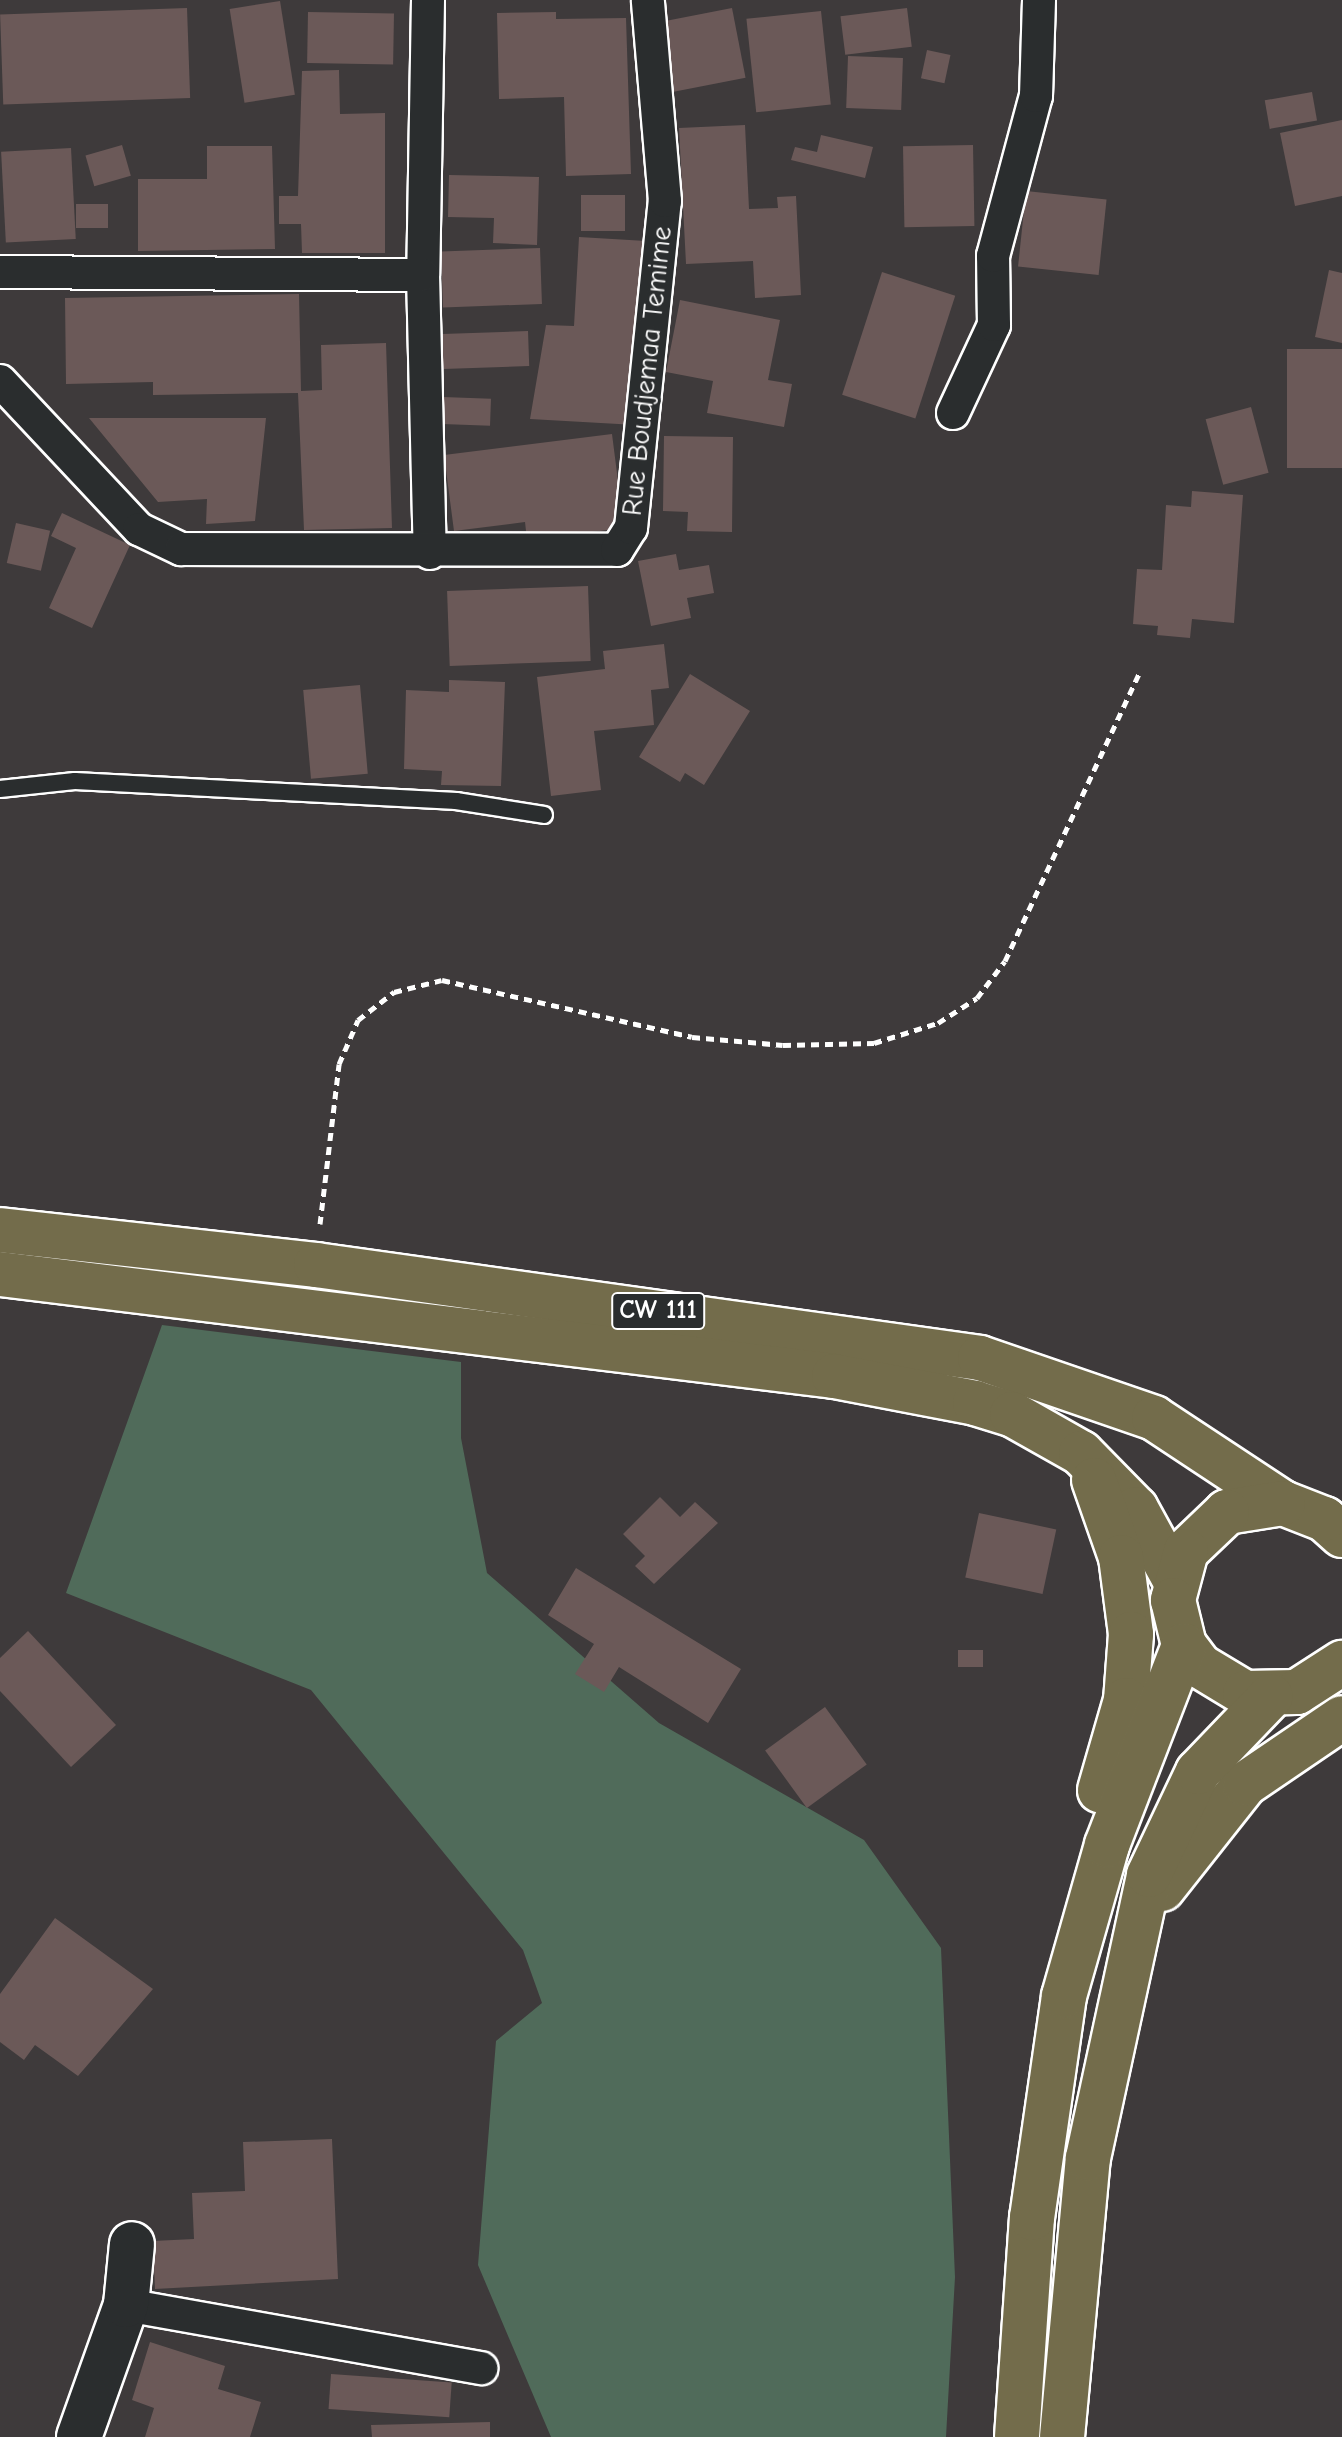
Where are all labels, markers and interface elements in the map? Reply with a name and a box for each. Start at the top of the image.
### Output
street label: Rue Boudjemaa Temime [615,225,679,517]
road number: CW 111 [610,1289,706,1333]

